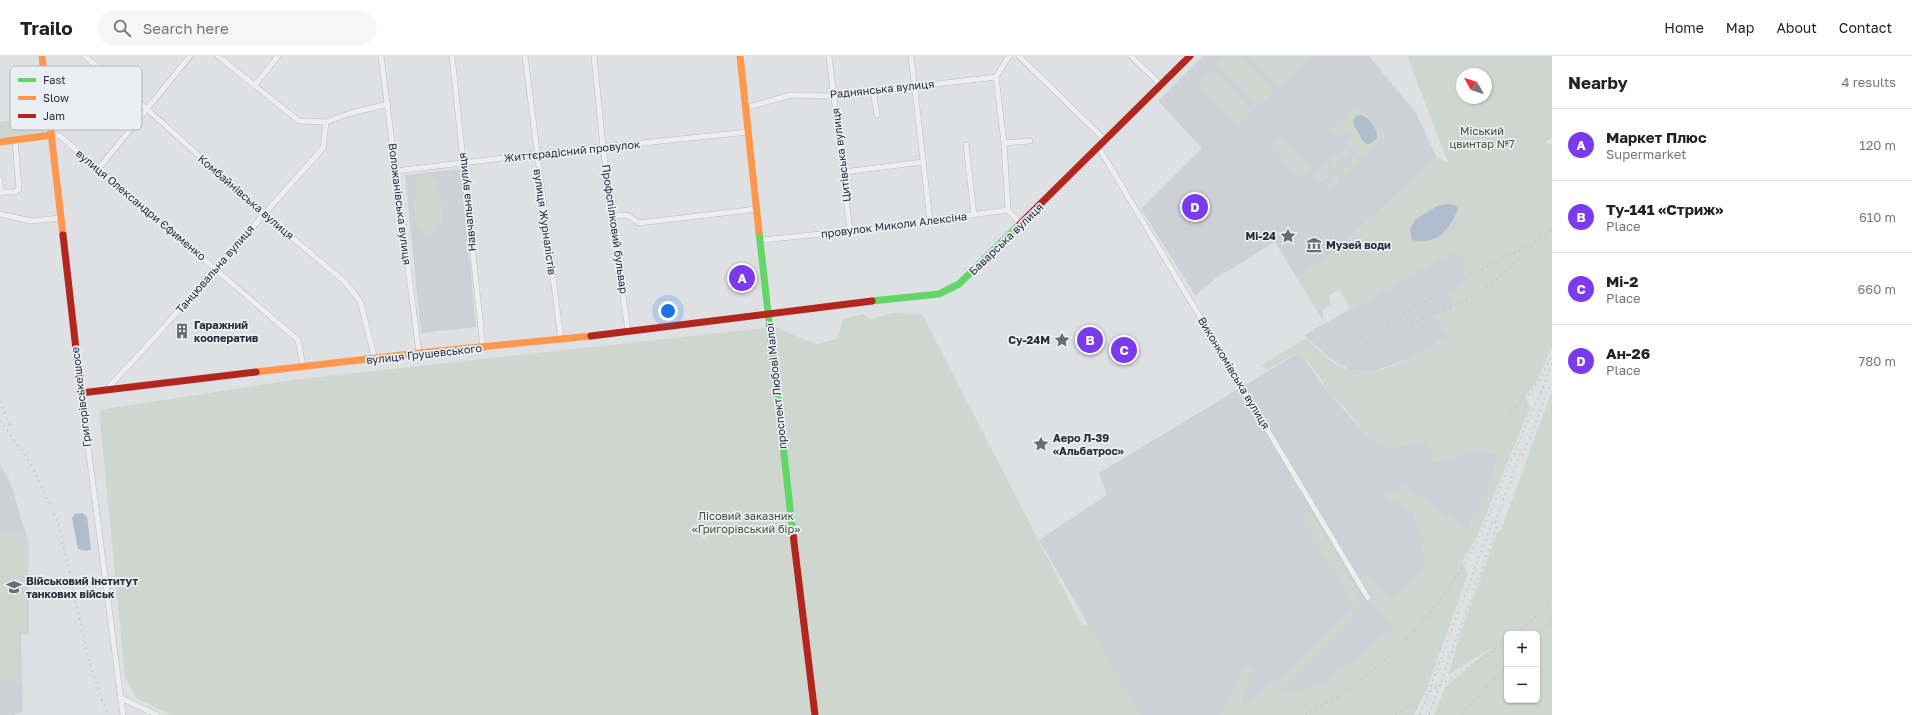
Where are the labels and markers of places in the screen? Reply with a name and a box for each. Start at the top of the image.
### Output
pin: D [1182,192,1208,222]
place icon: Мі-24 [1279,227,1297,245]
place label: Мі-24 [1245,229,1276,242]
museum icon: Музей води [1305,236,1323,254]
place label: Музей води [1326,238,1391,251]
pin: A [729,263,755,293]
place label: Гаражний кооператив [194,318,259,344]
building icon: Гаражний кооператив [173,322,191,340]
pin: B [1077,325,1103,355]
place icon: Су-24М [1053,331,1071,349]
place label: Су-24М [1008,333,1050,346]
pin: C [1111,335,1137,365]
place label: Аеро Л-39 «Альбатрос» [1053,431,1124,457]
place icon: Аеро Л-39 «Альбатрос» [1032,435,1050,453]
place label: Військовий інститут танкових військ [26,574,138,600]
school or university icon: Військовий інститут танкових військ [5,578,23,596]

